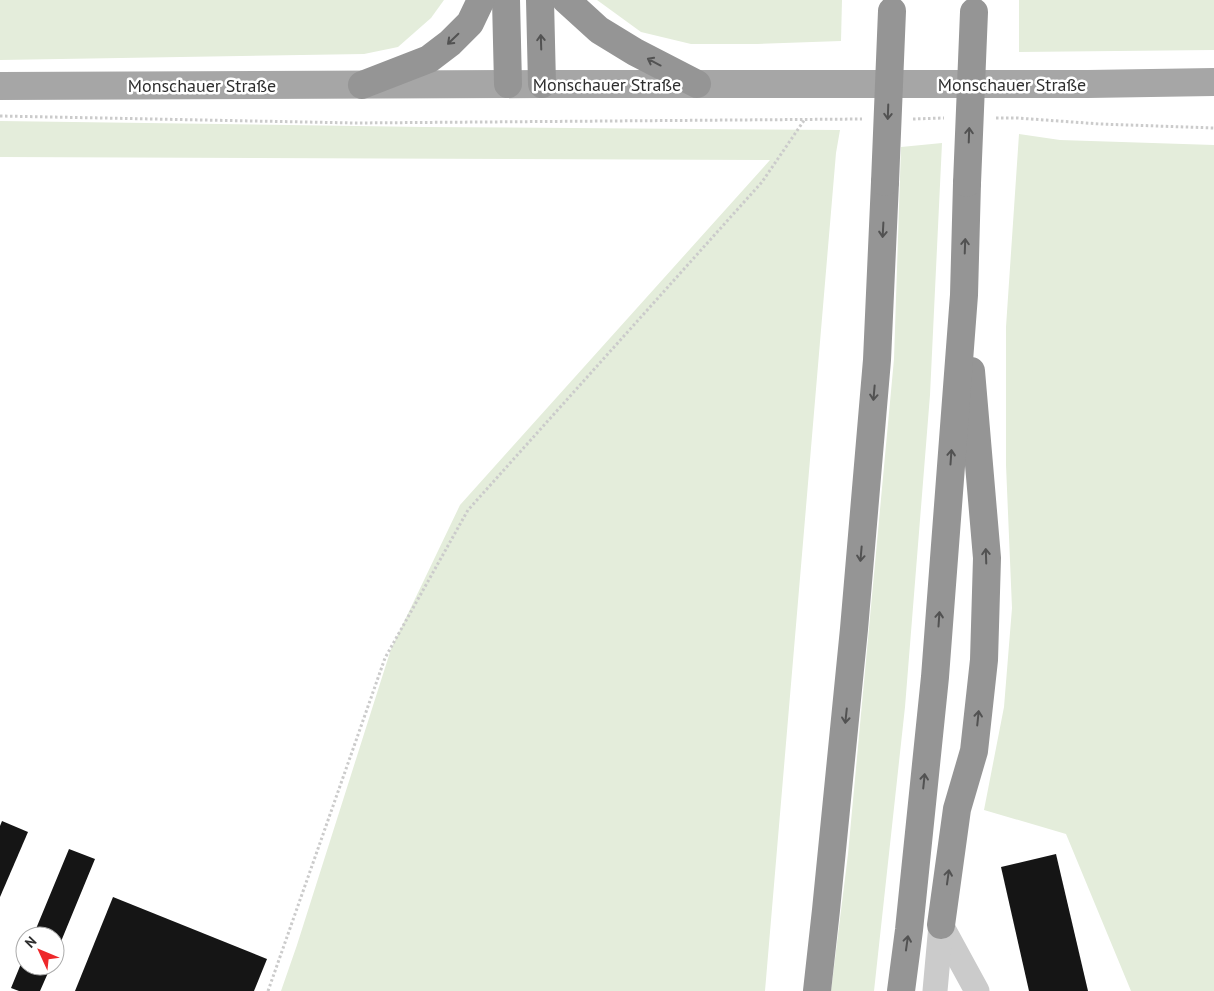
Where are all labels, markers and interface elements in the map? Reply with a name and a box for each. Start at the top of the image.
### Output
one-way arrow [447,33,459,45]
one-way arrow [536,34,546,50]
one-way arrow [646,57,661,67]
street label: Monschauer Straße [533,73,681,96]
street label: Monschauer Straße [938,73,1086,96]
street label: Monschauer Straße [128,74,276,97]
one-way arrow [883,104,893,120]
one-way arrow [964,127,974,143]
one-way arrow [879,222,888,238]
one-way arrow [961,238,970,254]
one-way arrow [870,384,879,400]
one-way arrow [947,450,956,466]
one-way arrow [856,546,865,562]
one-way arrow [982,548,991,564]
one-way arrow [934,612,944,628]
one-way arrow [841,708,851,724]
one-way arrow [973,710,983,726]
one-way arrow [919,773,929,789]
one-way arrow [943,869,953,885]
north arrow [15,926,65,976]
text: N [21,932,40,952]
one-way arrow [903,935,913,951]

